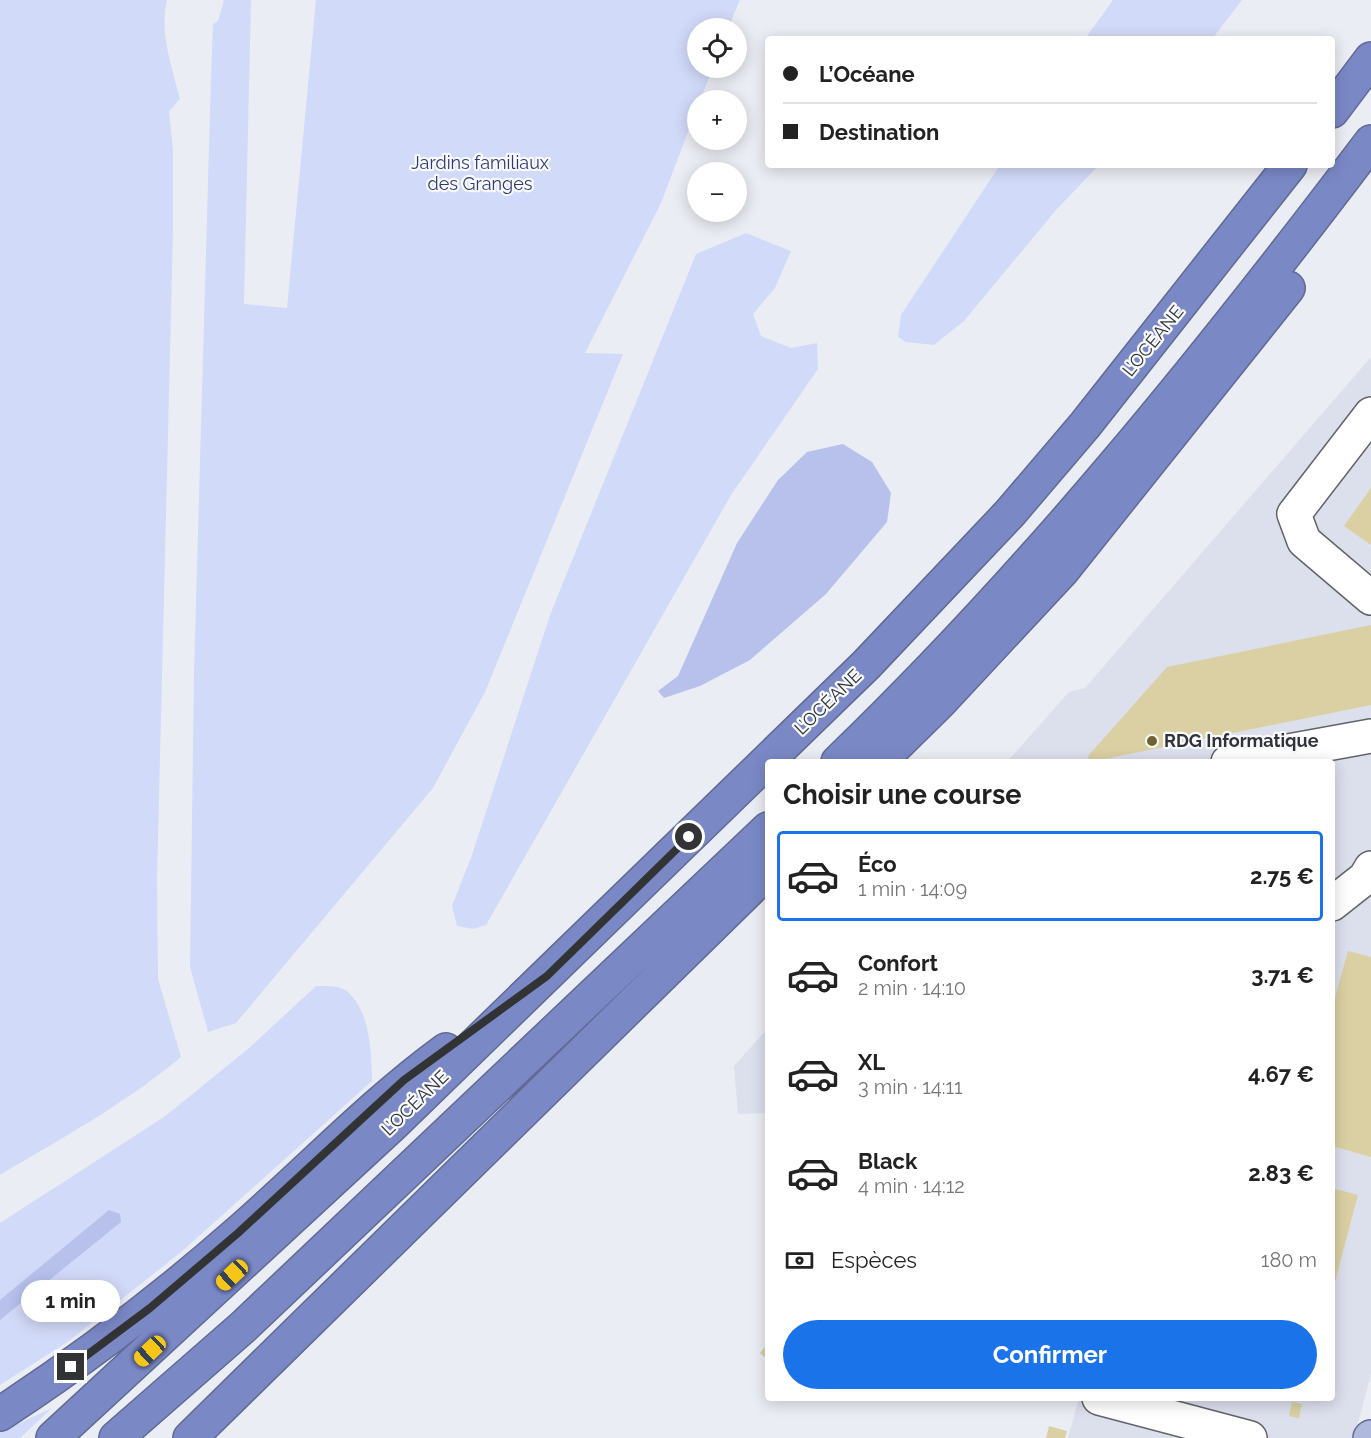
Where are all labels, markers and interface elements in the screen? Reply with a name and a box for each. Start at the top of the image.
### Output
map controls [687,18,747,222]
button: locate [687,18,747,78]
text: L’Océane [819,61,915,87]
button: + [687,90,747,150]
text: Destination [819,119,939,145]
park label: Jardins familiaux des Granges [411,152,549,194]
button: − [687,162,747,222]
street label: L’OCÉANE [1117,300,1187,380]
street label: L’OCÉANE [789,664,865,739]
place label: RDG Informatique [1164,730,1319,751]
marker: RDG Informatique [1145,734,1159,748]
text: Choisir une course [783,779,1021,810]
route start [675,823,702,850]
icon: car [786,849,840,903]
text: Éco [858,851,897,877]
text: 2.75 € [1250,863,1314,889]
text: 1 min · 14:09 [858,877,967,901]
icon: car [786,948,840,1002]
text: Confort [858,950,938,976]
text: 3.71 € [1251,962,1314,988]
text: 2 min · 14:10 [858,976,966,1000]
icon: car [786,1047,840,1101]
text: XL [858,1049,885,1075]
text: 4.67 € [1248,1061,1314,1087]
street label: L’OCÉANE [376,1065,452,1140]
text: 3 min · 14:11 [858,1075,963,1099]
icon: car [786,1146,840,1200]
text: Black [858,1148,917,1174]
text: 2.83 € [1248,1160,1314,1186]
text: 4 min · 14:12 [858,1174,965,1198]
icon: cash [783,1244,816,1277]
text: Espèces [831,1247,917,1273]
text: 180 m [1261,1248,1317,1272]
car [213,1256,251,1294]
callout: 1 min [22,1280,121,1322]
text: 1 min [45,1289,96,1313]
button: Confirmer [783,1320,1317,1389]
car [131,1332,169,1370]
route end [57,1353,84,1380]

